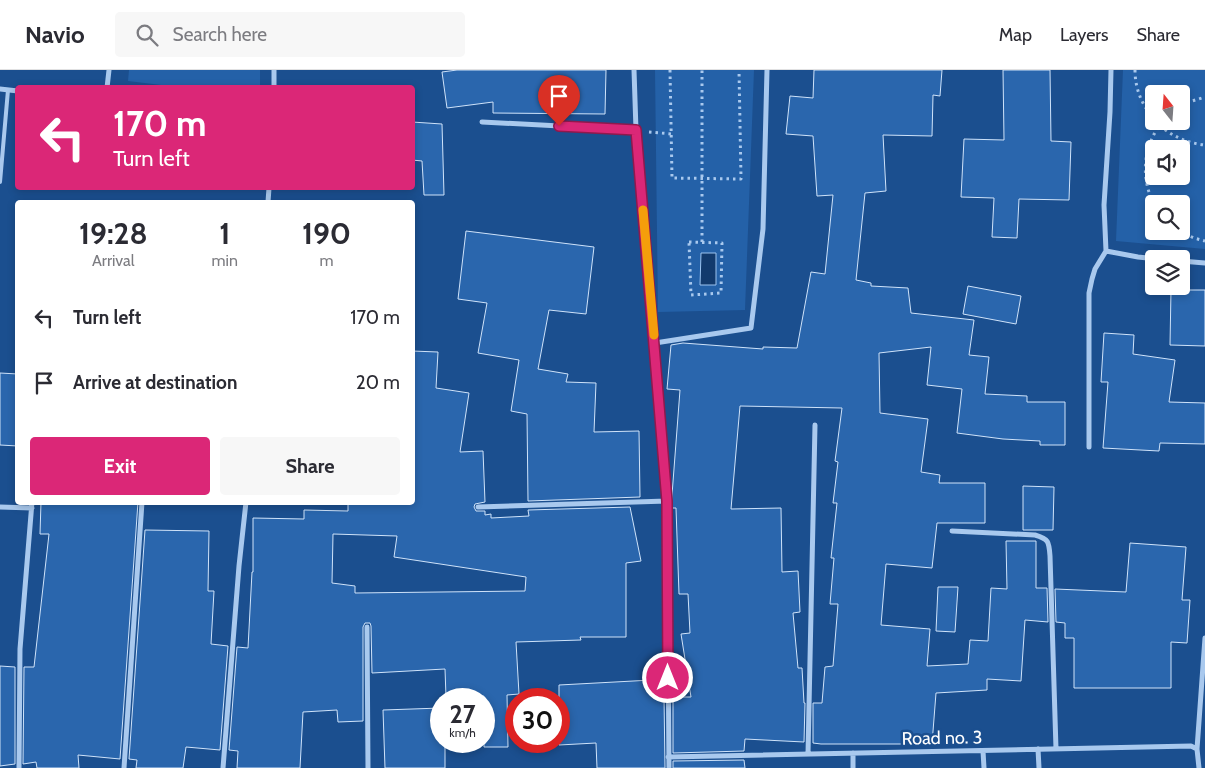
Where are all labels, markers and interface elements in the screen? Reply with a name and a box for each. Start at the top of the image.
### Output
search box [115,12,465,57]
text: Navio [25,20,85,49]
icon: search [133,21,161,49]
text: Search here [173,23,267,46]
text: Map [999,24,1032,46]
text: Layers [1060,24,1109,46]
text: Share [1137,24,1180,46]
pin [538,75,580,126]
icon: arrive [545,82,573,110]
north arrow [1145,85,1190,130]
map controls [1145,85,1190,295]
text: 170 m [113,102,206,145]
icon: left [30,105,95,170]
button: sound [1145,140,1190,185]
text: Turn left [113,145,190,172]
button: search [1145,195,1190,240]
text: 19:28 [79,215,148,252]
text: 1 [219,215,230,252]
text: 190 [302,215,351,252]
button: layers [1145,250,1190,295]
text: Arrival [92,251,135,270]
text: min [212,251,238,270]
text: m [319,251,333,270]
icon: left [30,304,58,332]
text: Turn left [73,306,141,329]
text: 170 m [350,306,400,329]
icon: arrive [30,369,58,397]
text: Arrive at destination [73,371,237,394]
text: 20 m [356,371,400,394]
button: Exit [30,437,210,495]
button: Share [220,437,400,495]
position arrow [641,651,693,703]
speed limit sign: 30 [505,688,570,753]
text: 27 [450,699,475,729]
text: km/h [449,725,476,740]
street label: Road no. 3 [902,726,982,750]

